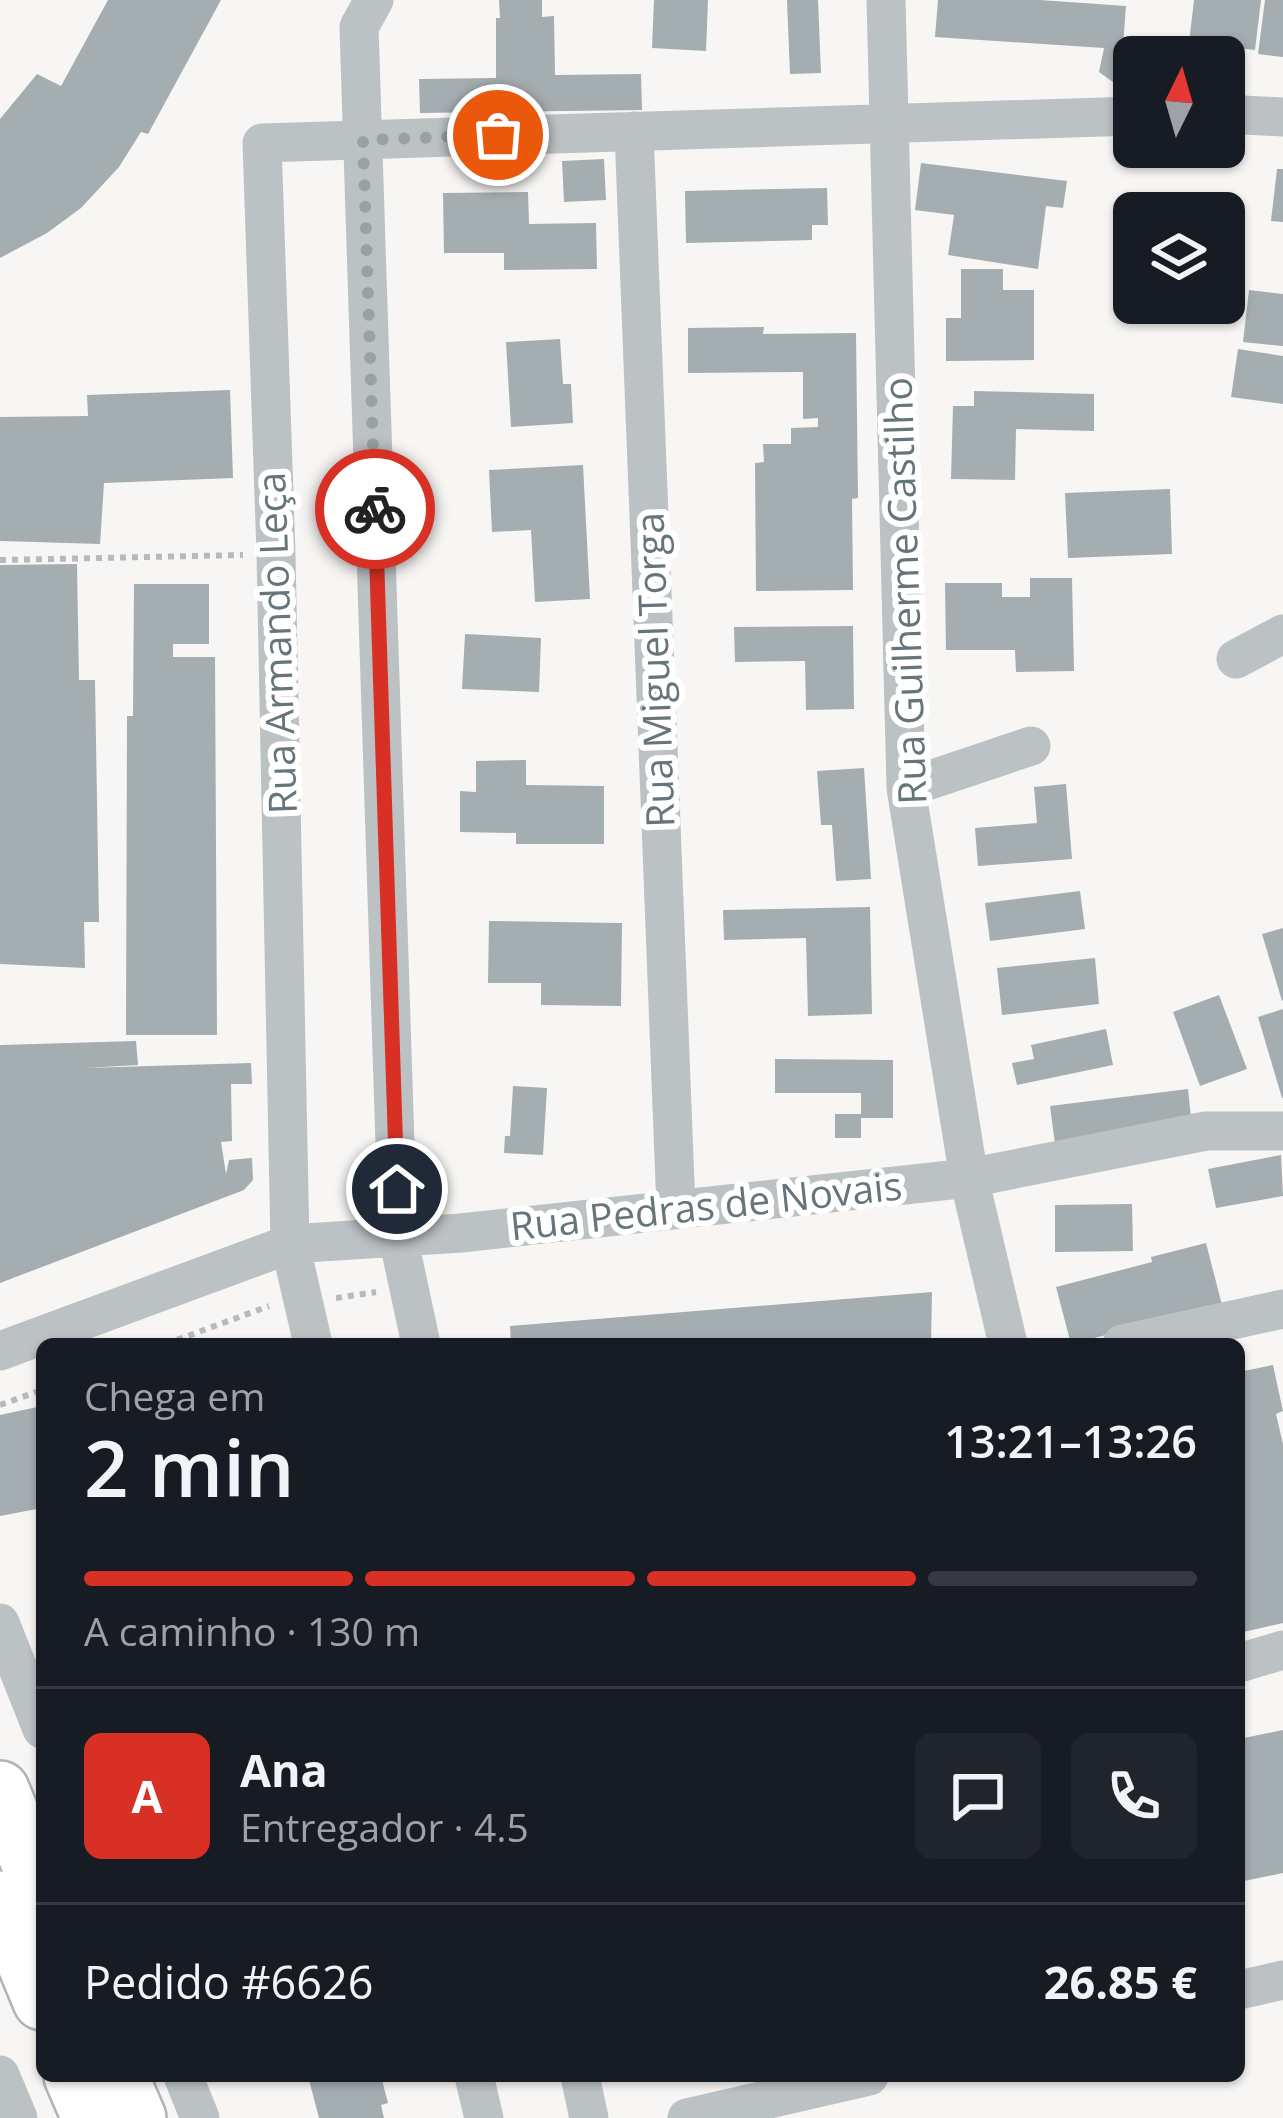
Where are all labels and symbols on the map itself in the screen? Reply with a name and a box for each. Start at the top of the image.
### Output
north arrow [1113,36,1245,168]
pin [447,84,549,186]
street label: Rua Guilherme Castilho [870,377,937,806]
courier [315,449,435,569]
street label: Rua Armando Leça [243,471,308,815]
street label: Rua Miguel Torga [622,512,685,829]
pin [346,1138,448,1240]
street label: Rua Pedras de Novais [507,1158,904,1251]

